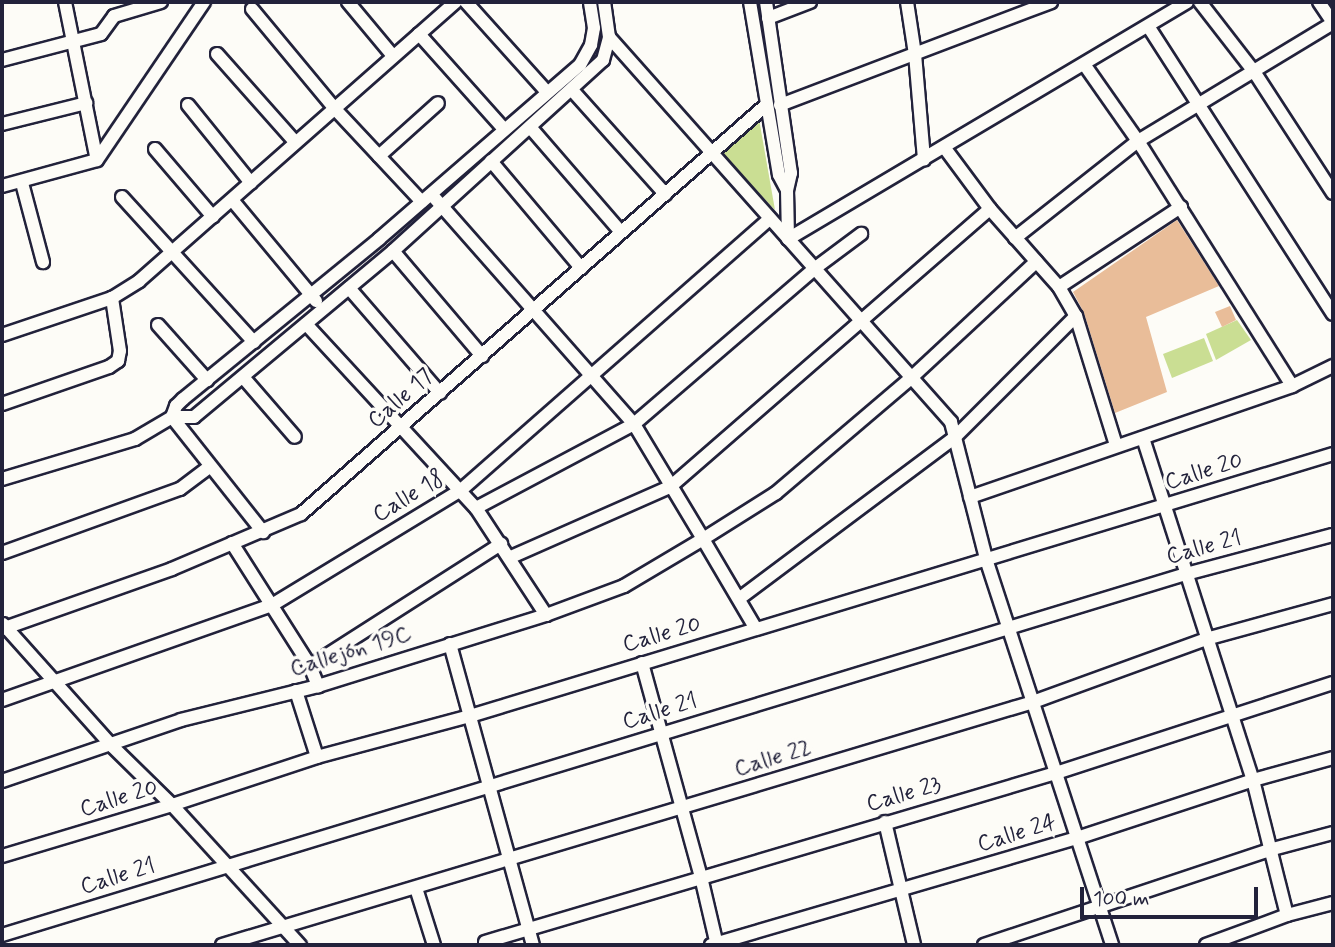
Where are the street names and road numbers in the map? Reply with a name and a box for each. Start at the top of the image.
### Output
street label: Calle 17 [363,363,439,435]
street label: Calle 20 [1162,447,1246,497]
street label: Calle 18 [368,465,450,529]
street label: Calle 21 [1163,525,1245,571]
street label: Calle 20 [620,611,704,659]
street label: Callejón 19C [287,621,415,683]
street label: Calle 21 [619,688,701,736]
street label: Calle 22 [731,734,815,784]
street label: Calle 23 [863,771,945,819]
street label: Calle 20 [77,774,161,824]
street label: Calle 24 [974,809,1060,859]
street label: Calle 21 [77,853,159,901]

